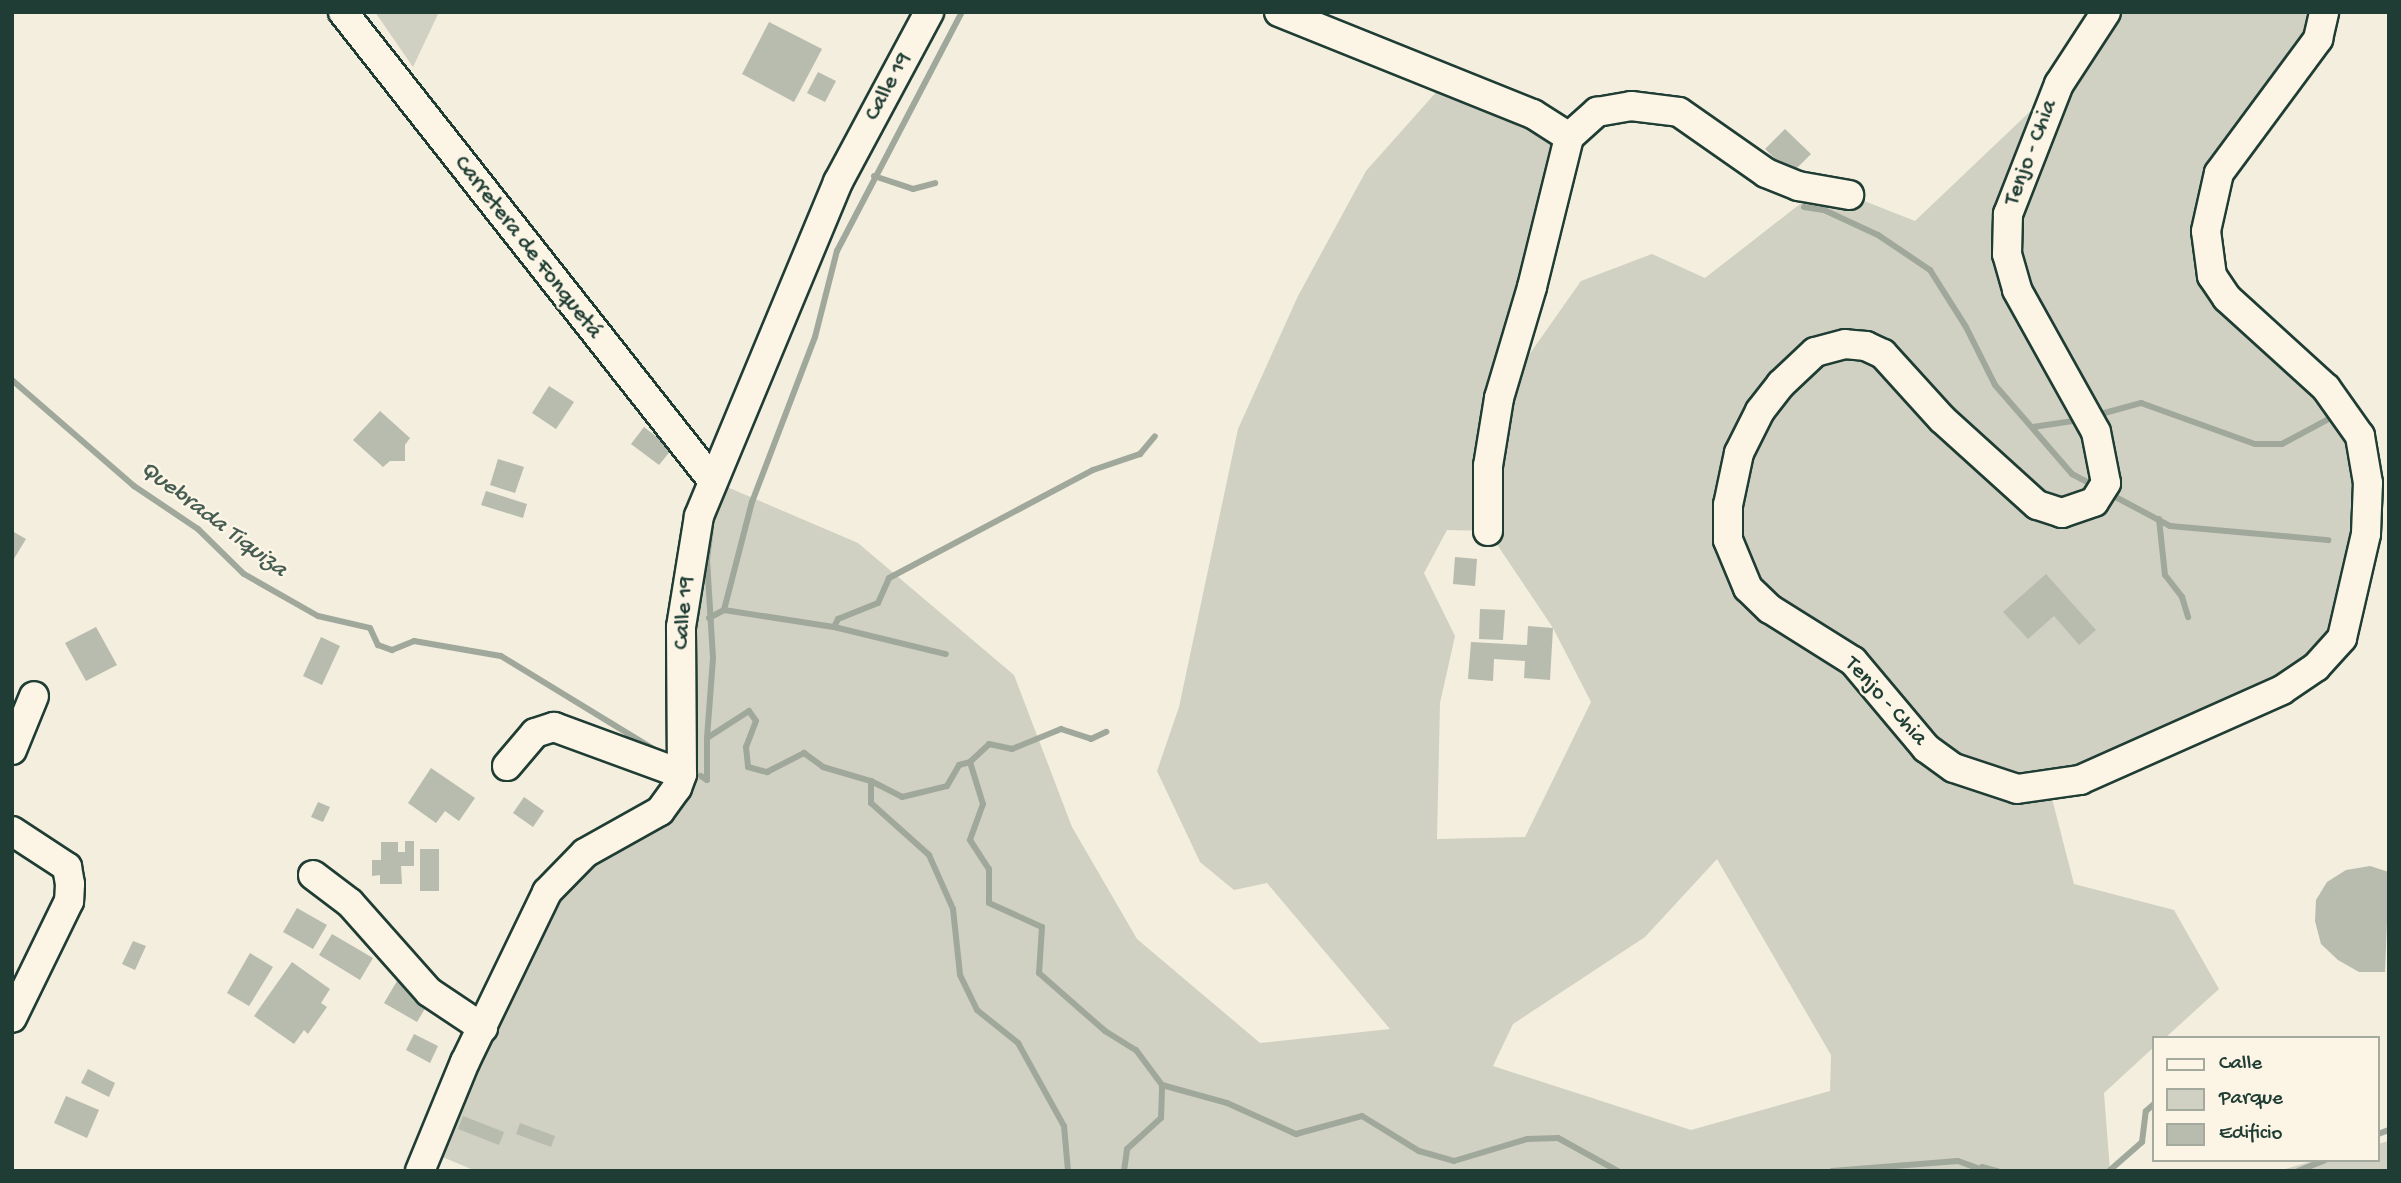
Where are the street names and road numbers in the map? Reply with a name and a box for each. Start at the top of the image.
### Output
street label: Calle 19 [860,48,918,126]
street label: Tenjo - Chia [1999,96,2065,210]
street label: Carretera de Fonquetá [447,151,607,345]
street label: Calle 19 [669,575,701,651]
street label: Tenjo - Chia [1838,652,1932,752]

